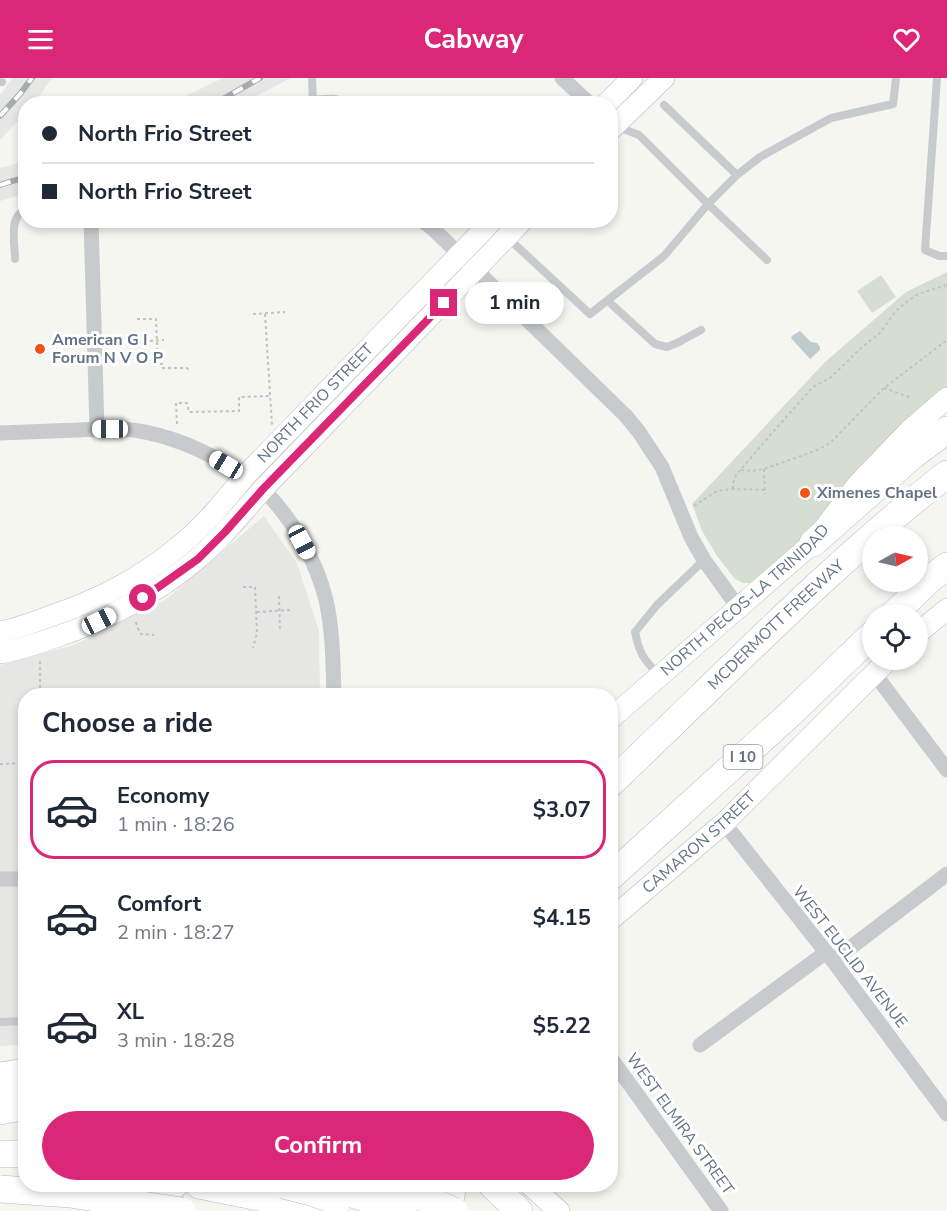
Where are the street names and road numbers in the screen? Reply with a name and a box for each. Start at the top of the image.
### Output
street label: NORTH FRIO STREET [252,338,379,468]
street label: NORTH PECOS-LA TRINIDAD [656,520,834,681]
street label: MCDERMOTT FREEWAY [703,555,849,695]
road number: I 10 [724,745,762,769]
street label: CAMARON STREET [638,786,761,899]
street label: WEST EUCLID AVENUE [788,881,912,1033]
street label: WEST ELMIRA STREET [621,1049,739,1200]

